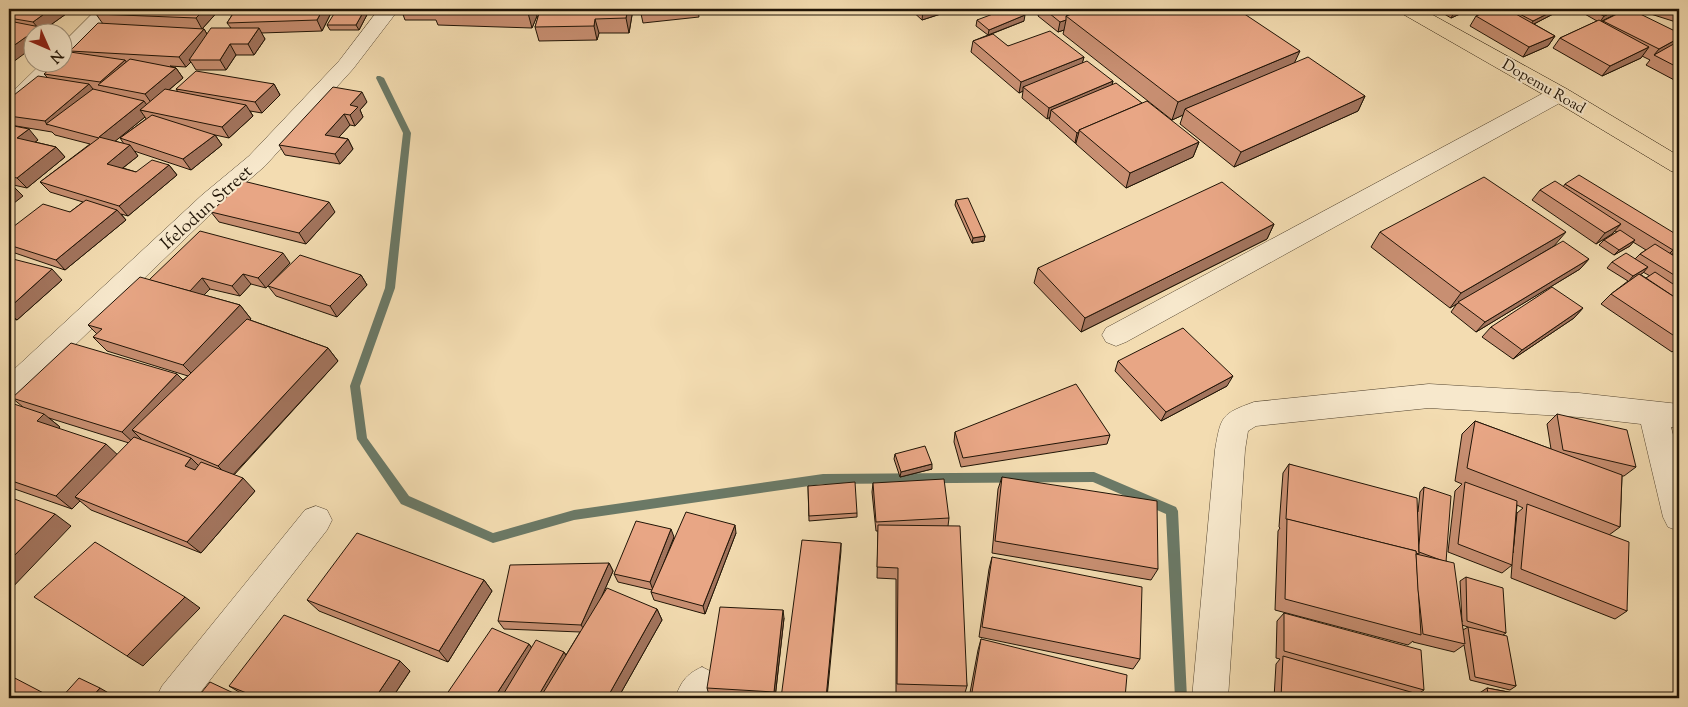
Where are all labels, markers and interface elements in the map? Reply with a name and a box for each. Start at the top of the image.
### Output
north arrow [22,22,72,72]
text: N [45,45,67,67]
street label: Dopemu Road [1498,55,1589,120]
street label: Ifelodun Street [156,160,259,257]

